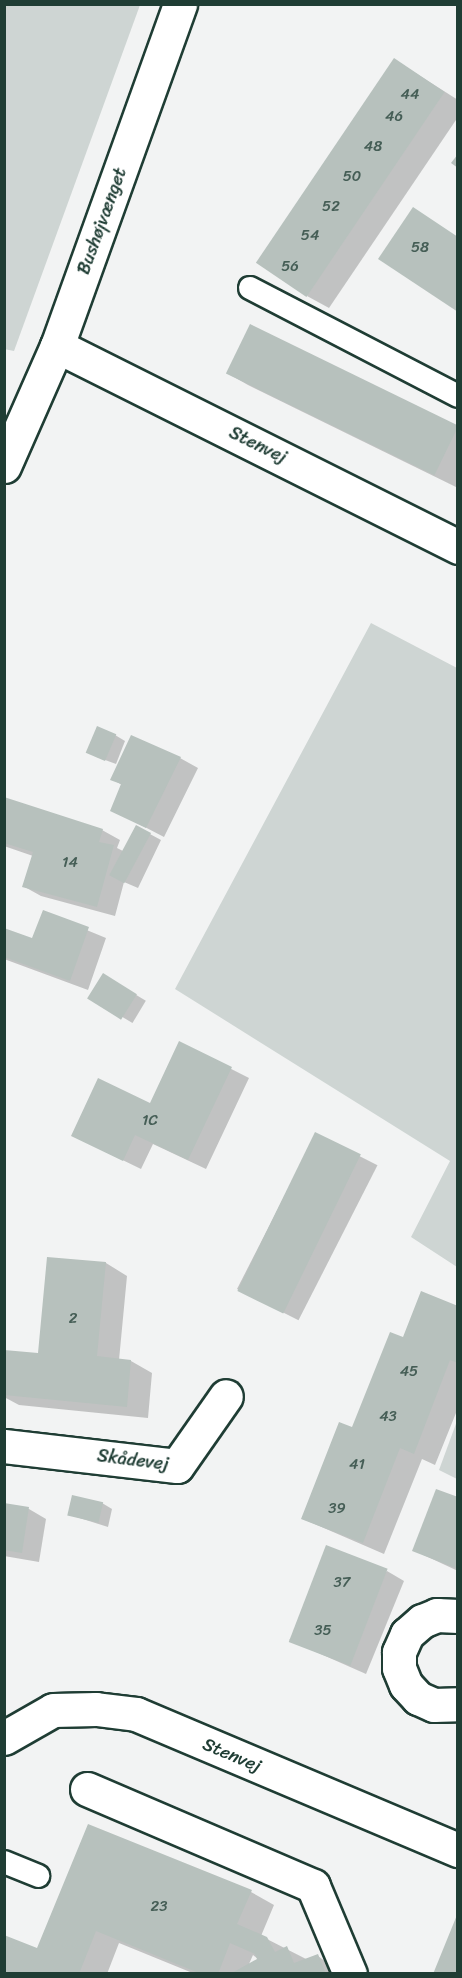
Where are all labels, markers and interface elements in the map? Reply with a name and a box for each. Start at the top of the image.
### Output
house number: 44 [401,86,419,104]
house number: 46 [385,108,403,126]
house number: 48 [364,138,382,156]
street label: Bushøjvænget [73,165,131,277]
house number: 50 [343,168,361,186]
house number: 52 [322,198,340,216]
house number: 54 [301,227,319,245]
house number: 58 [411,239,429,257]
house number: 56 [281,258,299,276]
street label: Stenvej [226,422,290,468]
house number: 14 [62,854,78,872]
house number: 1C [142,1112,158,1130]
house number: 2 [69,1310,77,1328]
house number: 45 [400,1363,418,1381]
house number: 43 [379,1408,397,1426]
street label: Skådevej [96,1445,170,1475]
house number: 41 [349,1456,365,1474]
house number: 39 [328,1500,346,1518]
house number: 37 [334,1574,350,1592]
house number: 35 [314,1622,332,1640]
street label: Stenvej [199,1733,265,1777]
house number: 23 [151,1898,167,1916]

